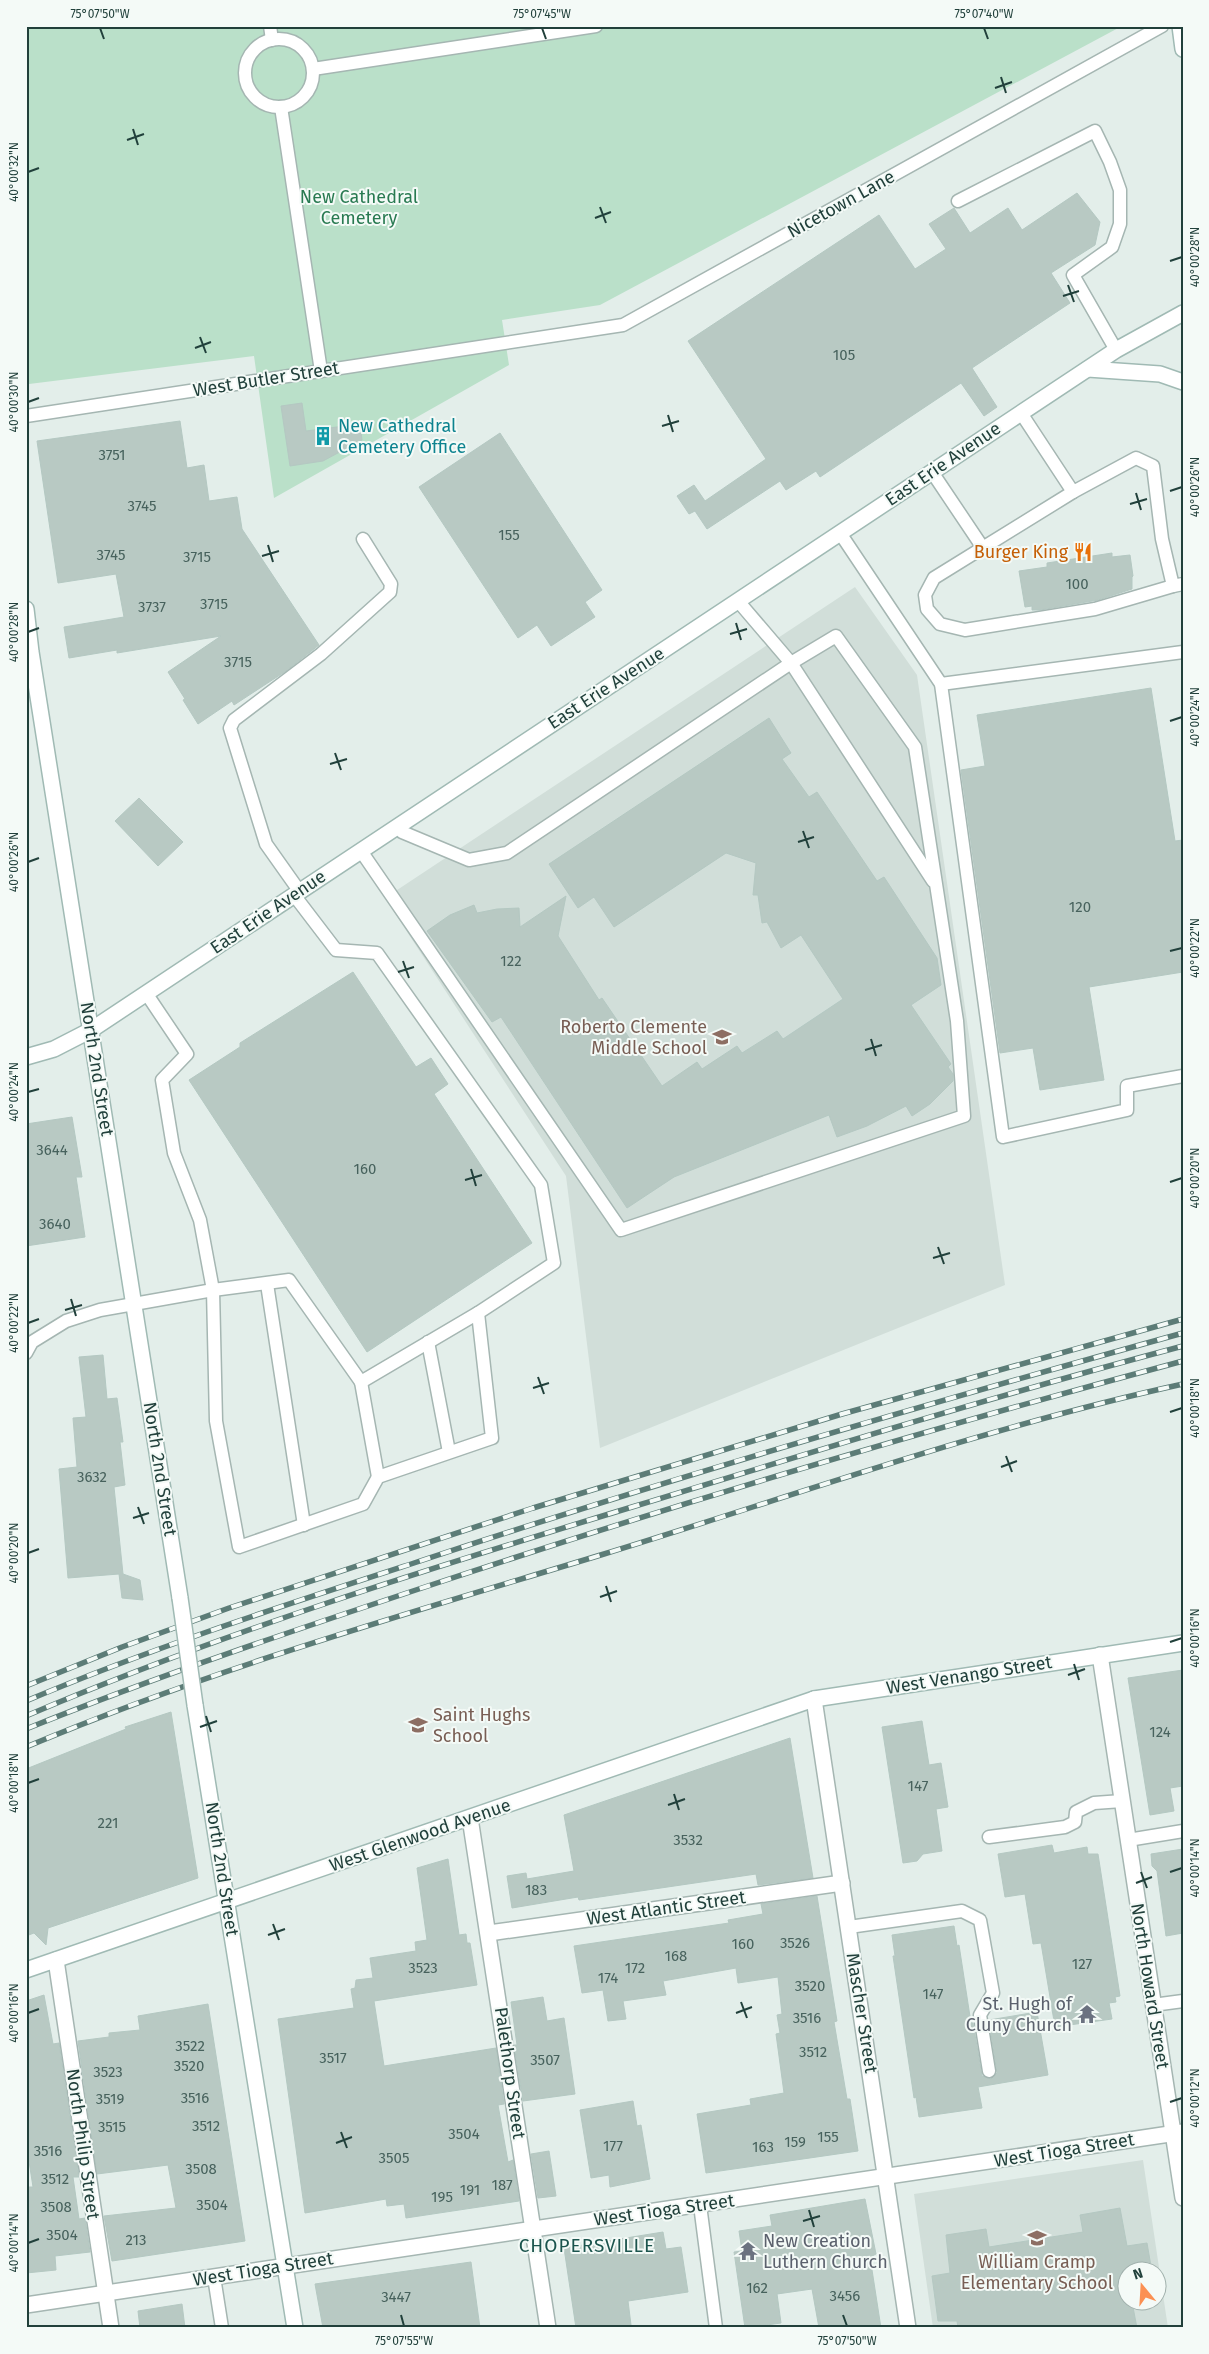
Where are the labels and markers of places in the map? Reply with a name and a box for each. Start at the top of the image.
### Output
place label: New Cathedral Cemetery Office [338,415,466,458]
building icon: New Cathedral Cemetery Office [312,425,334,447]
place label: Burger King [974,541,1069,563]
restaurant icon: Burger King [1072,541,1094,563]
place label: Roberto Clemente Middle School [560,1016,707,1059]
school or university icon: Roberto Clemente Middle School [711,1026,733,1048]
place label: Saint Hughs School [433,1704,531,1747]
school or university icon: Saint Hughs School [407,1714,429,1736]
place label: St. Hugh of Cluny Church [966,1993,1074,2036]
temple icon: St. Hugh of Cluny Church [1076,2003,1098,2025]
school or university icon: William Cramp Elementary School [1026,2227,1048,2249]
place label: New Creation Luthern Church [763,2230,888,2273]
temple icon: New Creation Luthern Church [737,2240,759,2262]
place label: William Cramp Elementary School [961,2251,1113,2294]

